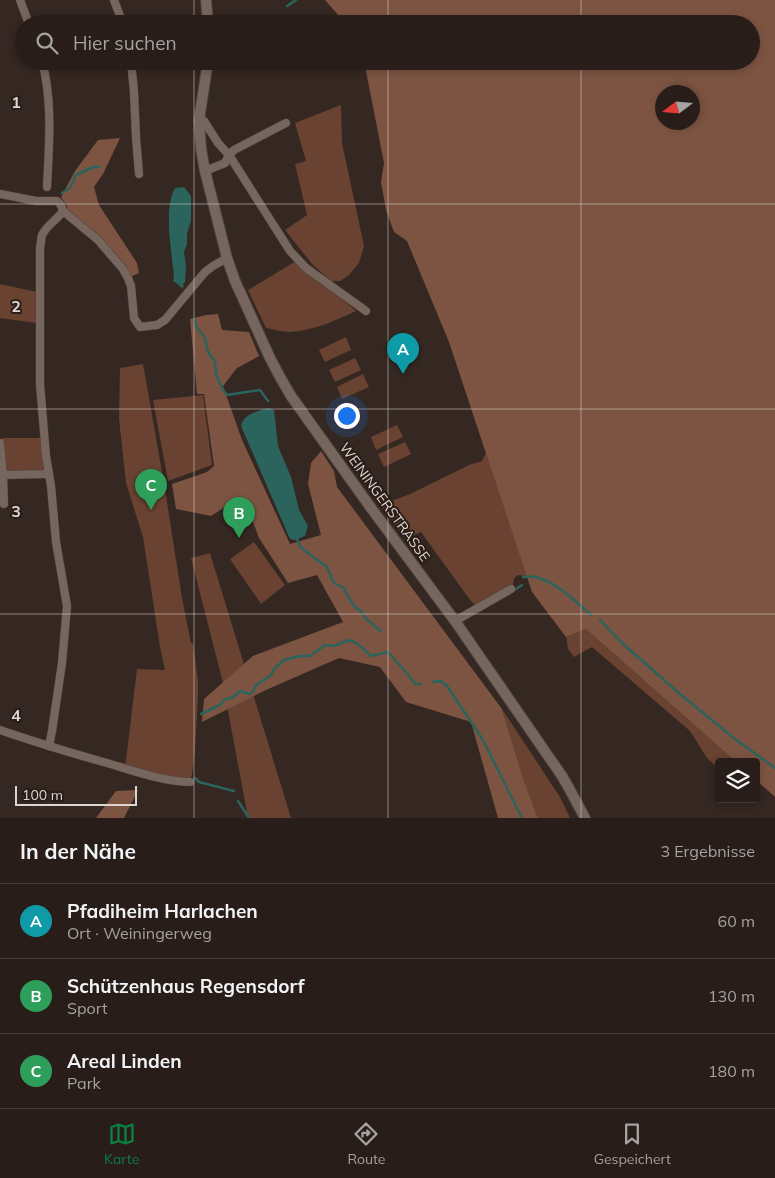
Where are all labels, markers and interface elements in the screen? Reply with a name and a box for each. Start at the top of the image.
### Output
search box [15,15,760,70]
icon: search [33,29,61,57]
text: Hier suchen [73,31,177,55]
north arrow [655,85,700,130]
text: 1 [11,92,21,112]
text: 2 [11,296,21,316]
pin: A [387,333,419,374]
your location [334,403,360,429]
street label: WEININGERSTRASSE [336,439,434,565]
pin: C [135,469,167,510]
pin: B [223,497,255,538]
text: 3 [11,501,21,521]
text: 4 [11,705,21,725]
map controls [715,758,760,803]
button: layers [715,758,760,803]
scale bar [15,783,138,806]
text: 100 m [22,786,63,804]
text: In der Nähe [20,838,136,864]
text: 3 Ergebnisse [660,841,755,861]
text: Pfadiheim Harlachen [67,899,258,923]
text: A [30,911,42,931]
text: 60 m [718,911,755,931]
text: Ort · Weiningerweg [67,923,212,943]
text: Schützenhaus Regensdorf [67,974,305,998]
text: B [30,986,42,1006]
text: 130 m [708,986,755,1006]
text: Sport [67,998,108,1018]
text: Areal Linden [67,1049,182,1073]
text: C [31,1061,41,1081]
text: 180 m [708,1061,755,1081]
text: Park [67,1073,101,1093]
tab: Karte [104,1120,139,1168]
tab: Route [347,1120,385,1168]
tab: Gespeichert [594,1120,671,1168]

